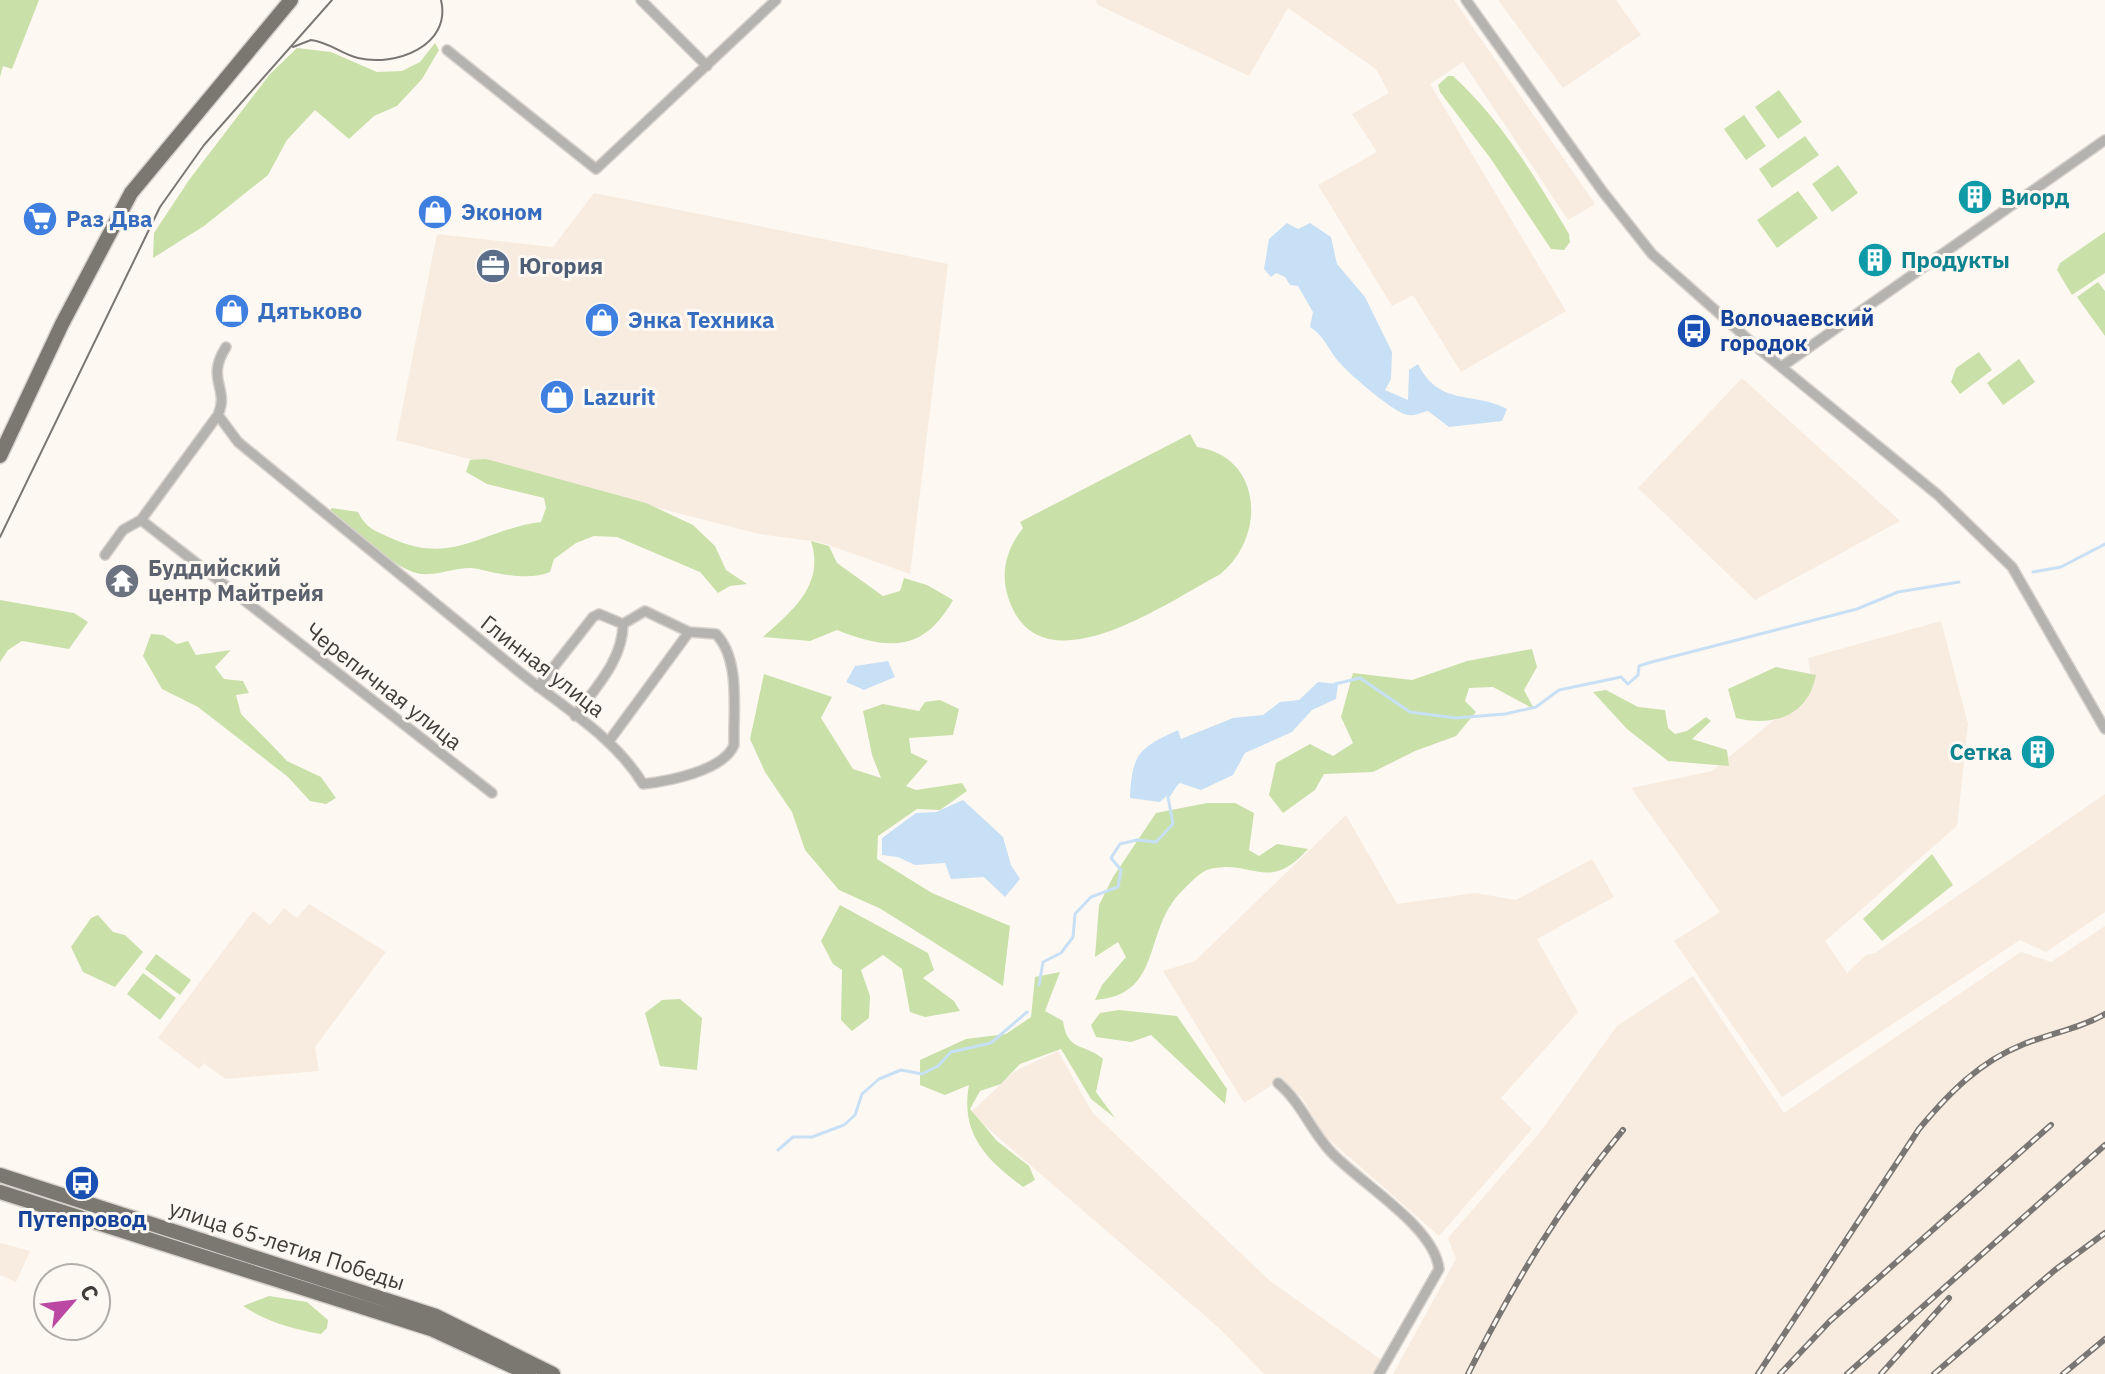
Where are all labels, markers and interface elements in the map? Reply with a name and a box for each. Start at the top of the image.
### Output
building icon: Виорд [1956,178,1994,216]
place label: Виорд [2001,182,2070,211]
shop icon: Эконом [416,193,454,231]
place label: Эконом [461,197,543,226]
supermarket icon: Раз Два [21,200,59,238]
place label: Раз Два [66,204,153,233]
building icon: Продукты [1856,241,1894,279]
place label: Продукты [1901,245,2010,274]
office icon: Югория [474,247,512,285]
place label: Югория [519,251,603,280]
shop icon: Дятьково [213,292,251,330]
place label: Дятьково [258,296,362,325]
shop icon: Энка Техника [583,301,621,339]
place label: Волочаевский городок [1720,303,1874,357]
place label: Энка Техника [628,305,774,334]
bus stop icon: Волочаевский городок [1675,312,1713,350]
shop icon: Lazurit [538,378,576,416]
place label: Lazurit [583,382,655,411]
place label: Буддийский центр Майтрейя [148,553,324,607]
temple icon: Буддийский центр Майтрейя [103,562,141,600]
street label: Глинная улица [475,608,612,723]
street label: Черепичная улица [300,615,469,756]
building icon: Сетка [2019,733,2057,771]
place label: Сетка [1950,737,2012,766]
bus stop icon: Путепровод [63,1164,101,1202]
street label: улица 65-летия Победы [166,1193,409,1296]
place label: Путепровод [17,1204,147,1233]
north arrow [32,1262,112,1342]
text: С [74,1279,106,1306]

